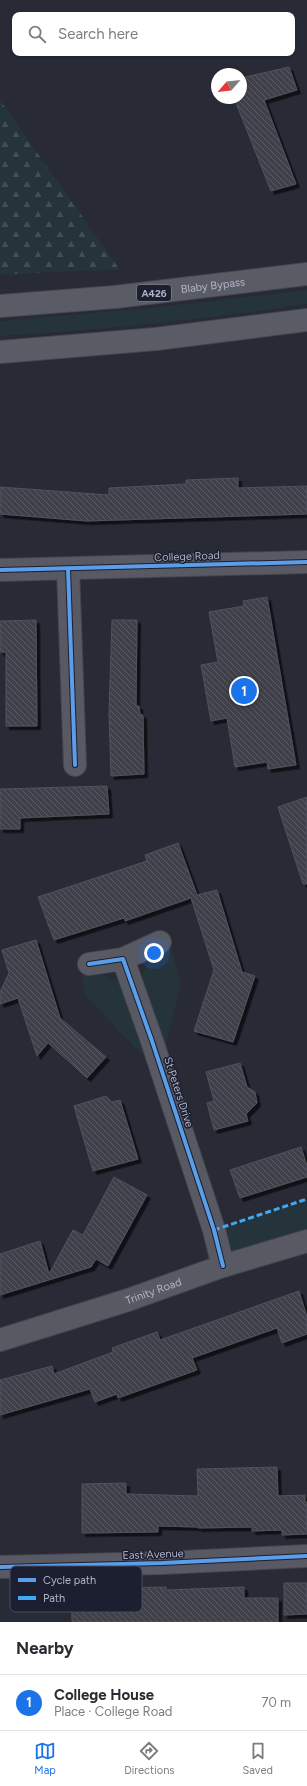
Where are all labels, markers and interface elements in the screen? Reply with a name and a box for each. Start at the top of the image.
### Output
search box [12,12,295,56]
icon: search [26,23,48,45]
text: Search here [58,25,138,43]
north arrow [211,68,247,104]
street label: Blaby Bypass [180,275,246,296]
road number: A426 [137,285,171,301]
street label: College Road [154,549,220,564]
pin: 1 [231,676,257,706]
your location [144,943,164,963]
street label: St Peters Drive [161,1055,196,1129]
street label: Trinity Road [124,1275,183,1307]
street label: East Avenue [122,1547,184,1562]
legend [10,1566,142,1612]
text: Cycle path [43,1574,96,1587]
text: Path [43,1592,65,1605]
text: Nearby [16,1638,74,1658]
text: College House [54,1686,154,1704]
text: 1 [26,1695,32,1710]
text: 70 m [261,1695,291,1710]
text: Place · College Road [54,1704,172,1719]
tab: Map [34,1740,56,1777]
tab: Directions [124,1740,174,1777]
tab: Saved [243,1740,273,1777]

